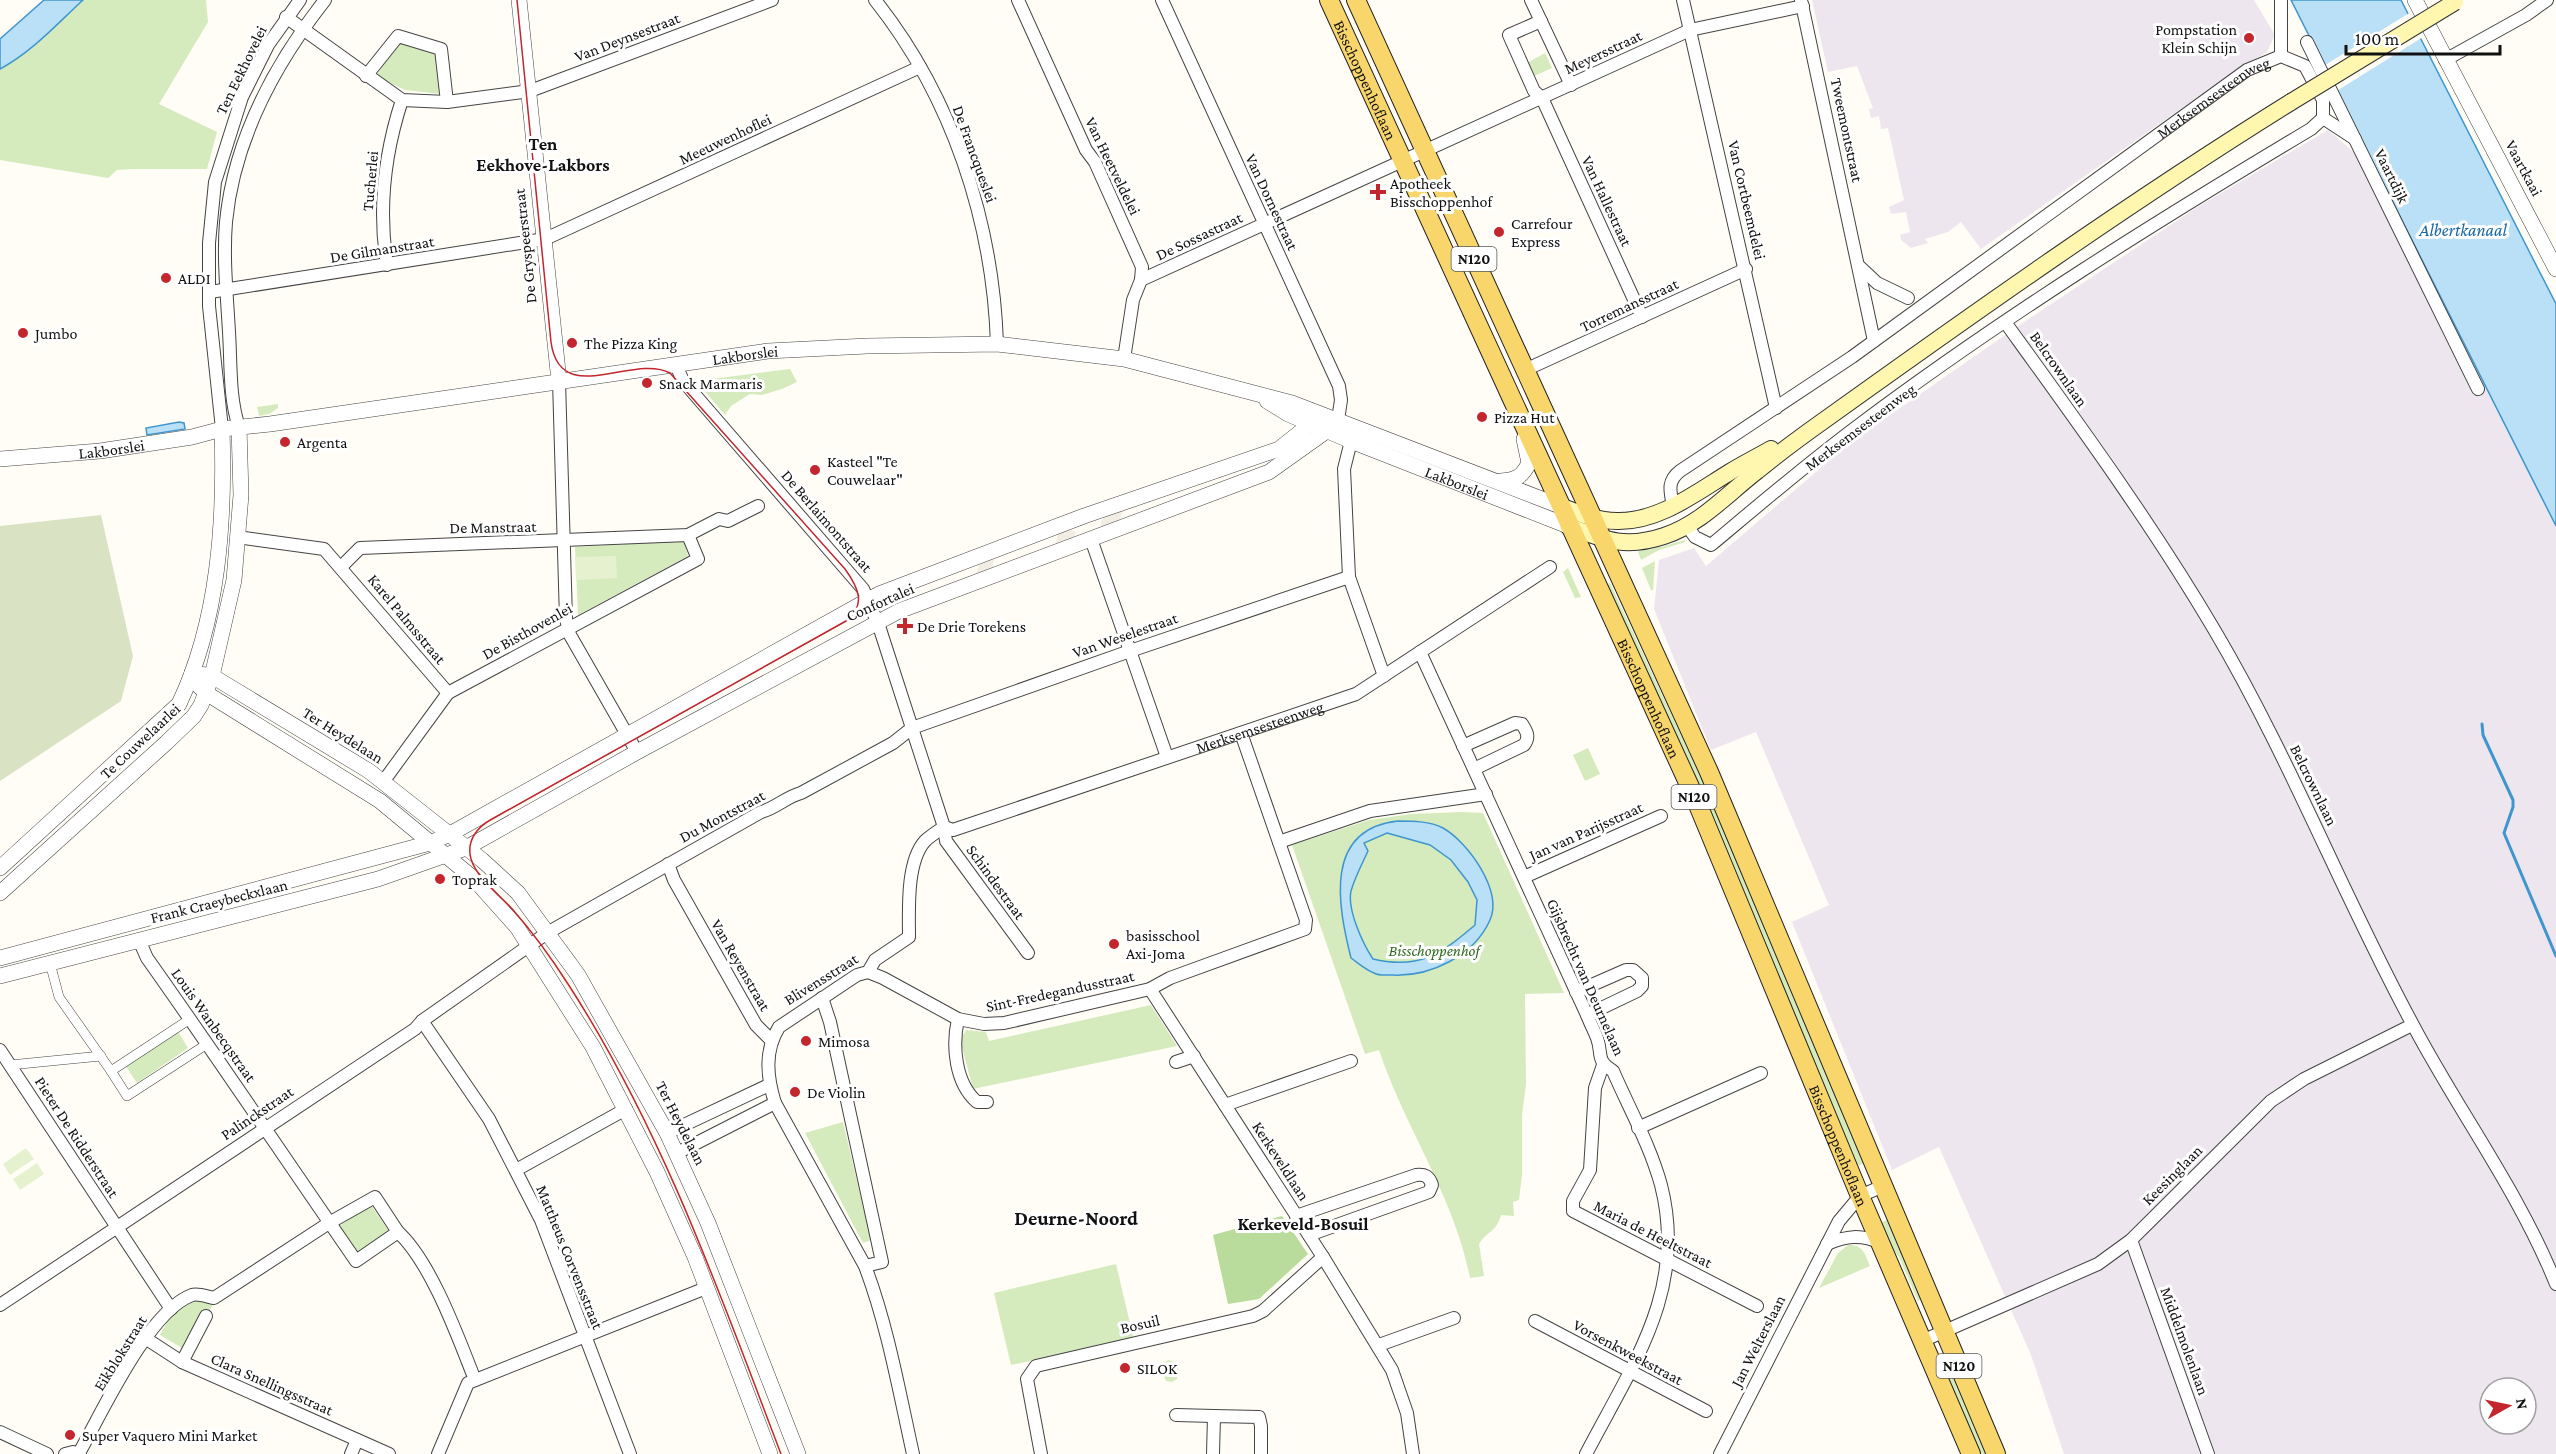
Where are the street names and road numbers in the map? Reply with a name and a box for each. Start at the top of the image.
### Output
street label: Van Deynsestraat [572,9,683,66]
street label: Bisschoppenhoflaan [1331,18,1401,143]
street label: Ten Eekhovelei [212,23,270,117]
street label: Meyersstraat [1562,26,1645,78]
street label: Merksemsesteenweg [2153,53,2273,141]
street label: Tweemontstraat [1828,76,1866,184]
street label: De Francqueslei [949,103,1000,205]
street label: Meeuwenhoflei [676,110,774,168]
street label: Van Heetveldelei [1082,114,1144,218]
street label: Vaartkaai [2502,137,2546,199]
street label: Van Cortbeemdelei [1725,139,1769,261]
street label: Vaartdijk [2371,146,2413,207]
street label: Tucherlei [359,150,381,212]
street label: Van Dornestraat [1242,151,1302,254]
street label: Van Hallestraat [1579,153,1636,250]
street label: De Gryspeerstraat [510,187,540,304]
street label: De Sossastraat [1153,208,1245,263]
street label: De Gilmanstraat [329,232,436,266]
road number: N120 [1452,247,1496,271]
street label: Torremansstraat [1577,275,1681,335]
street label: Belcrownlaan [2027,328,2091,410]
street label: Lakborslei [711,342,779,368]
street label: Merksemsesteenweg [1802,380,1919,475]
street label: Lakborslei [78,436,146,461]
street label: Lakborslei [1423,462,1491,502]
street label: De Berlaimontstraat [778,467,876,576]
street label: De Manstraat [449,518,537,536]
street label: Karel Palmsstraat [365,571,450,668]
street label: Confortalei [844,580,916,624]
street label: De Bisthovenlei [479,599,575,663]
street label: Van Weselestraat [1070,609,1180,661]
street label: Bisschoppenhoflaan [1614,636,1684,761]
street label: Merksemsesteenweg [1194,697,1326,756]
street label: Te Couwelaarlei [97,700,183,782]
street label: Ter Heydelaan [299,704,387,768]
street label: Belcrownlaan [2287,742,2341,829]
road number: N120 [1672,785,1716,809]
street label: Du Montstraat [676,786,768,846]
street label: Jan van Parijsstraat [1525,798,1646,865]
street label: Schindestraat [963,841,1029,923]
street label: Frank Craeybeckxlaan [149,876,290,927]
street label: Gijsbrecht van Deurnelaan [1543,896,1628,1059]
street label: Van Reyenstraat [707,916,774,1015]
street label: Blivensstraat [781,949,861,1008]
street label: Louis Wanbecqstraat [168,965,260,1086]
street label: Sint-Fredegandusstraat [984,967,1136,1016]
street label: Pieter De Ridderstraat [32,1073,123,1201]
street label: Ter Heydelaan [652,1078,710,1168]
street label: Palinckstraat [218,1082,297,1143]
street label: Bisschoppenhoflaan [1806,1082,1872,1209]
street label: Kerkeveldlaan [1249,1118,1313,1204]
street label: Keesinglaan [2139,1141,2206,1209]
street label: Mattheus Corvensstraat [533,1182,607,1332]
street label: Maria de Heeltstraat [1591,1197,1716,1271]
street label: Middelmolenlaan [2158,1285,2213,1398]
street label: Jan Welterslaan [1727,1292,1790,1392]
street label: Bosuil [1119,1311,1161,1337]
street label: Eikblokstraat [90,1312,150,1394]
street label: Vorsenkweekstraat [1570,1316,1686,1388]
street label: Clara Snellingsstraat [208,1349,336,1420]
road number: N120 [1936,1354,1982,1378]

